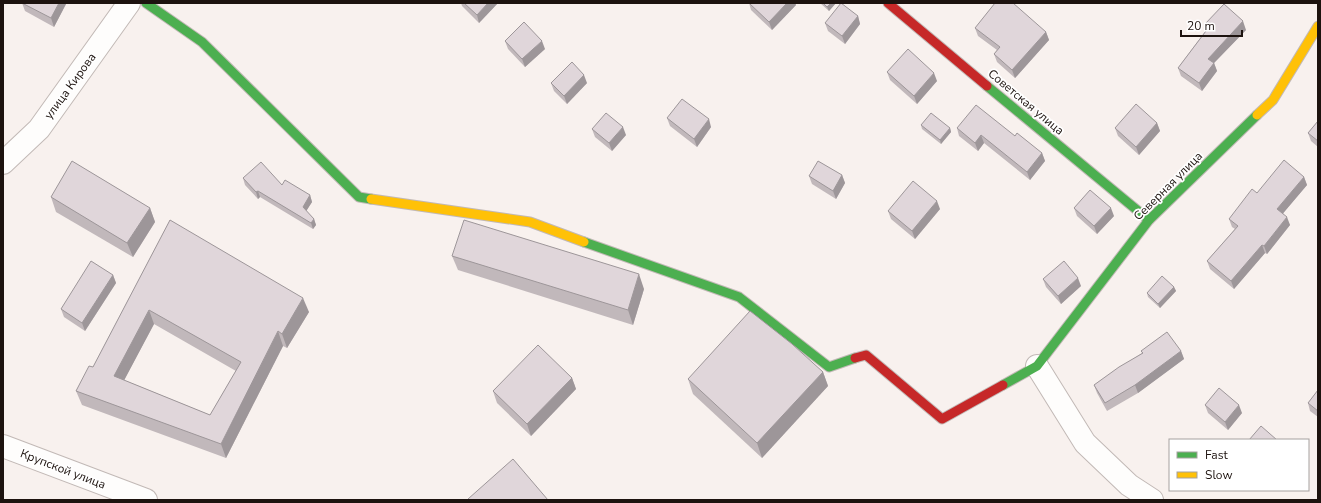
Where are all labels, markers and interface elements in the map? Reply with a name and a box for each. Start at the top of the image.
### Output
scale bar [1181,12,1242,38]
text: 20 m [1187,18,1215,34]
street label: улица Кирова [41,50,99,122]
street label: Советская улица [985,65,1067,139]
street label: Северная улица [1130,148,1206,224]
legend [1169,439,1309,491]
street label: Крупской улица [18,445,108,493]
text: Fast [1205,447,1228,463]
text: Slow [1205,467,1233,483]

